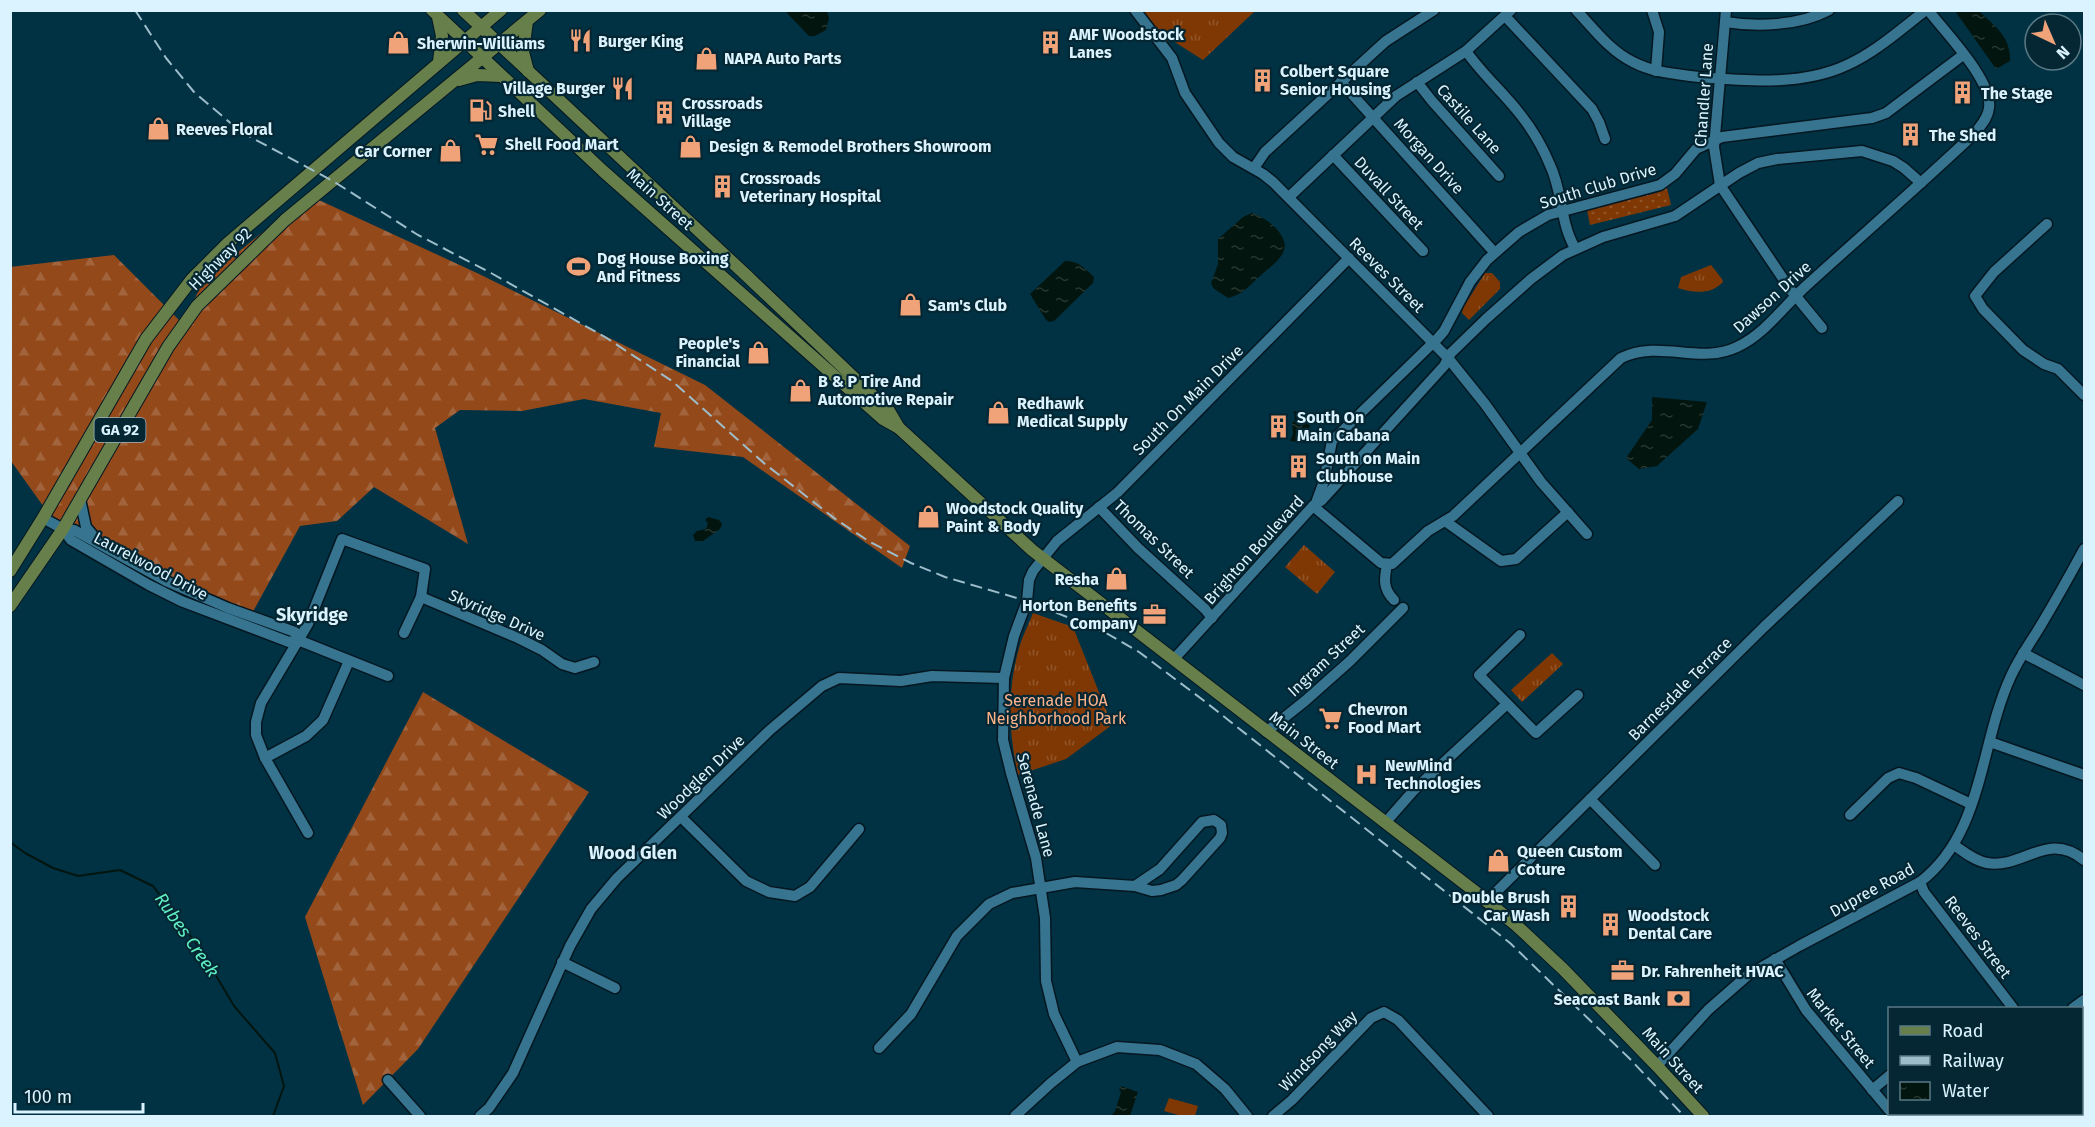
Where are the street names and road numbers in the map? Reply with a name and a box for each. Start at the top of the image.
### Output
street label: Chandler Lane [1691,42,1717,148]
street label: Castile Lane [1433,80,1505,158]
street label: Morgan Drive [1390,114,1468,198]
street label: Duvall Street [1350,153,1428,234]
street label: South Club Drive [1537,159,1659,213]
street label: Main Street [623,164,697,234]
street label: Highway 92 [185,224,255,294]
street label: Reeves Street [1345,233,1429,317]
street label: Dawson Drive [1729,257,1815,337]
street label: South On Main Drive [1129,341,1247,459]
road number: GA 92 [94,418,146,442]
street label: Brighton Boulevard [1200,492,1308,608]
street label: Thomas Street [1110,496,1198,582]
street label: Laurelwood Drive [91,528,211,604]
street label: Skyridge Drive [446,585,548,645]
street label: Ingram Street [1284,619,1369,700]
street label: Barnesdale Terrace [1624,633,1736,745]
street label: Main Street [1266,707,1343,773]
street label: Woodglen Drive [653,731,749,823]
street label: Serenade Lane [1013,751,1059,859]
street label: Dupree Road [1827,859,1917,921]
street label: Reeves Street [1941,892,2015,982]
street label: Market Street [1803,984,1879,1072]
street label: Windsong Way [1275,1007,1361,1095]
street label: Main Street [1638,1023,1708,1097]

